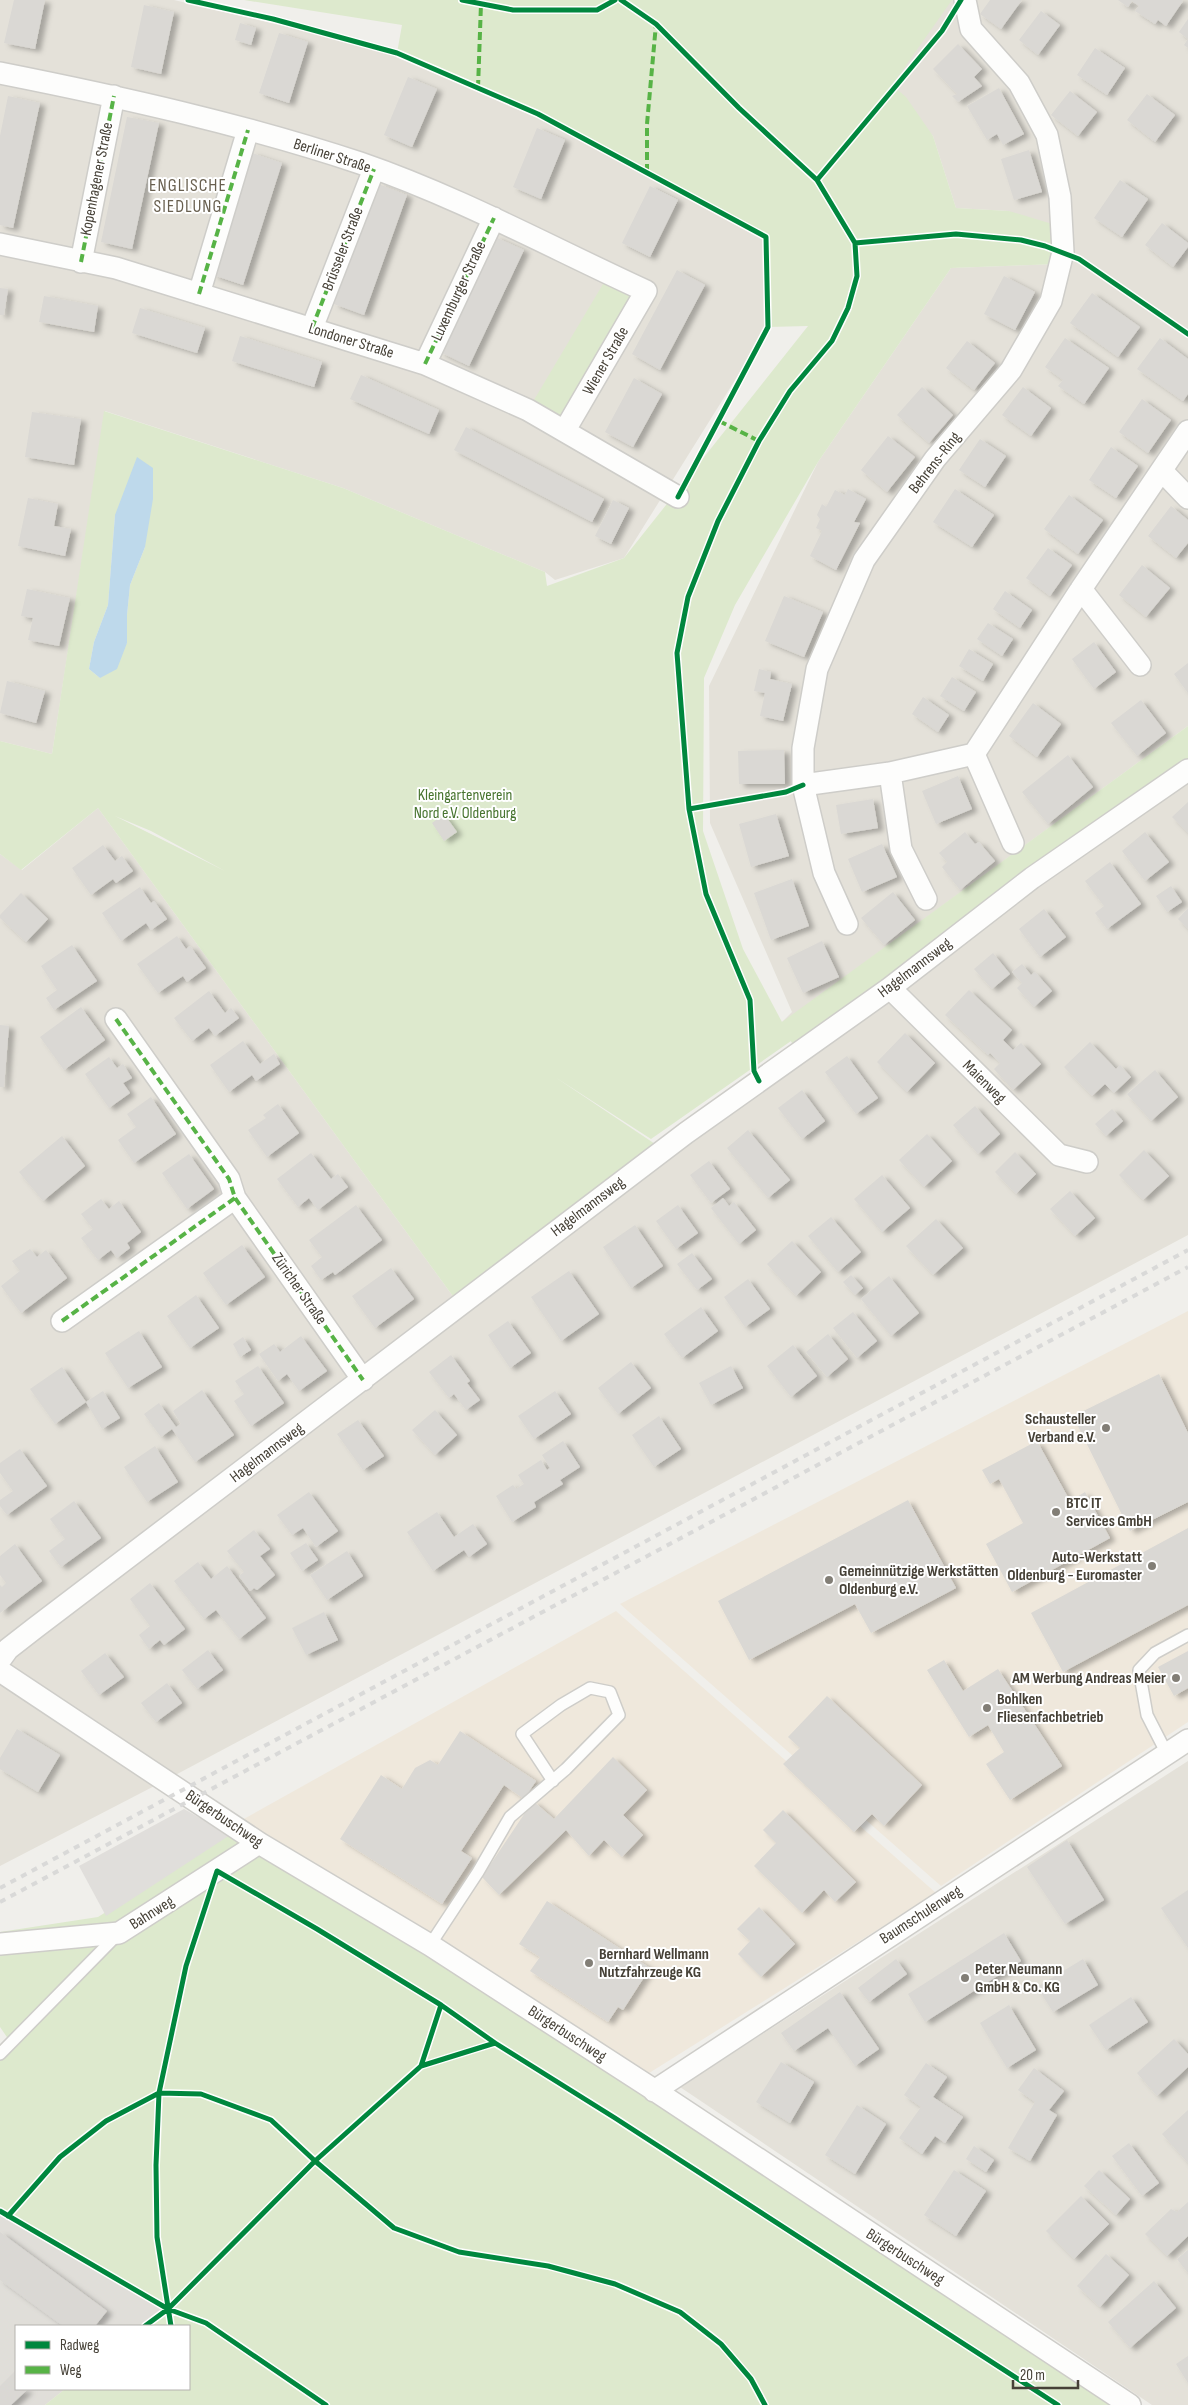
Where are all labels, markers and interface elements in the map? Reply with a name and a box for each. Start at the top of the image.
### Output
street label: Kopenhagener Straße [77,121,117,237]
street label: Berliner Straße [291,135,373,177]
district label: ENGLISCHE SIEDLUNG [149,175,227,217]
street label: Brüsseler Straße [318,204,368,294]
street label: Luxemburger Straße [428,238,490,344]
street label: Londoner Straße [306,319,396,363]
street label: Wiener Straße [579,324,633,398]
street label: Behrens-Ring [905,428,965,498]
park label: Kleingartenverein Nord e.V. Oldenburg [414,786,516,823]
street label: Hagelmannsweg [874,934,956,1002]
street label: Maienweg [958,1056,1010,1108]
street label: Hagelmannsweg [547,1173,629,1241]
street label: Züricher Straße [267,1250,331,1328]
place label: Schausteller Verband e.V. [1025,1410,1096,1447]
street label: Hagelmannsweg [226,1419,308,1487]
marker: Schausteller Verband e.V. [1100,1422,1112,1434]
place label: BTC IT Services GmbH [1066,1494,1152,1531]
marker: BTC IT Services GmbH [1050,1506,1062,1518]
place label: Auto-Werkstatt Oldenburg - Euromaster [1007,1548,1142,1585]
marker: Auto-Werkstatt Oldenburg - Euromaster [1146,1560,1158,1572]
place label: Gemeinnützige Werkstätten Oldenburg e.V. [839,1562,998,1599]
marker: Gemeinnützige Werkstätten Oldenburg e.V. [823,1574,835,1586]
place label: AM Werbung Andreas Meier [1011,1669,1166,1688]
marker: AM Werbung Andreas Meier [1170,1672,1182,1684]
place label: Bohlken Fliesenfachbetrieb [997,1690,1104,1727]
marker: Bohlken Fliesenfachbetrieb [981,1702,993,1714]
street label: Bürgerbuschweg [182,1786,266,1852]
street label: Baumschulenweg [876,1881,966,1949]
street label: Bahnweg [126,1892,178,1934]
place label: Bernhard Wellmann Nutzfahrzeuge KG [599,1945,709,1982]
marker: Bernhard Wellmann Nutzfahrzeuge KG [583,1957,595,1969]
place label: Peter Neumann GmbH & Co. KG [975,1960,1062,1997]
marker: Peter Neumann GmbH & Co. KG [959,1972,971,1984]
street label: Bürgerbuschweg [524,2002,610,2066]
street label: Bürgerbuschweg [862,2225,948,2289]
legend [15,2325,190,2390]
text: Radweg [60,2336,99,2355]
scale bar [1013,2358,1078,2390]
text: Weg [60,2361,82,2380]
text: 20 m [1020,2366,1045,2385]

